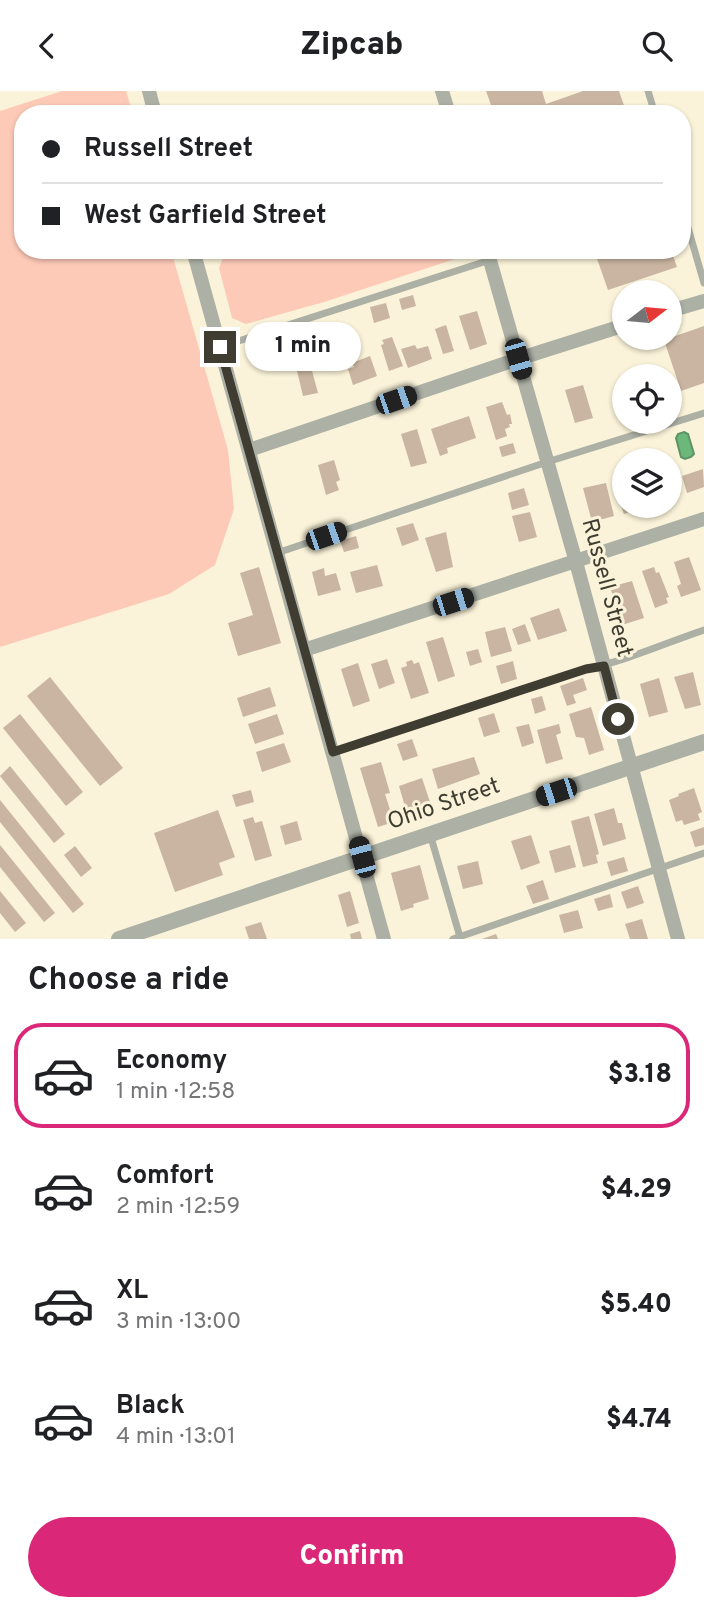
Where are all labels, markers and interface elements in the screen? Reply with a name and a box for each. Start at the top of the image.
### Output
text: Zipcab [301,26,403,66]
icon: back [28,27,66,65]
icon: search [638,27,676,65]
text: Russell Street [84,133,253,166]
text: West Garfield Street [84,200,327,233]
north arrow [612,280,682,350]
map controls [612,280,682,518]
callout: 1 min [244,323,360,371]
route end [204,331,236,363]
text: 1 min [275,332,331,361]
car [503,336,534,382]
button: locate [612,364,682,434]
car [373,383,420,417]
button: layers [612,448,682,518]
street label: Russell Street [574,515,638,661]
car [303,519,350,553]
car [430,586,477,618]
route start [602,703,634,735]
street label: Ohio Street [384,772,504,838]
car [533,776,580,808]
car [347,834,378,880]
text: Choose a ride [28,961,229,1001]
icon: car [32,1044,95,1107]
text: Economy [116,1045,227,1078]
text: $3.18 [608,1059,672,1092]
text: 1 min · 12:58 [116,1078,235,1107]
icon: car [32,1159,95,1222]
text: Comfort [116,1160,214,1193]
text: $4.29 [601,1174,672,1207]
text: 2 min · 12:59 [116,1193,240,1222]
icon: car [32,1274,95,1337]
text: XL [116,1275,148,1308]
text: $5.40 [600,1289,672,1322]
text: 3 min · 13:00 [116,1308,241,1337]
icon: car [32,1389,95,1452]
text: Black [116,1390,185,1423]
text: $4.74 [606,1404,672,1437]
text: 4 min · 13:01 [116,1423,236,1452]
button: Confirm [28,1517,676,1597]

